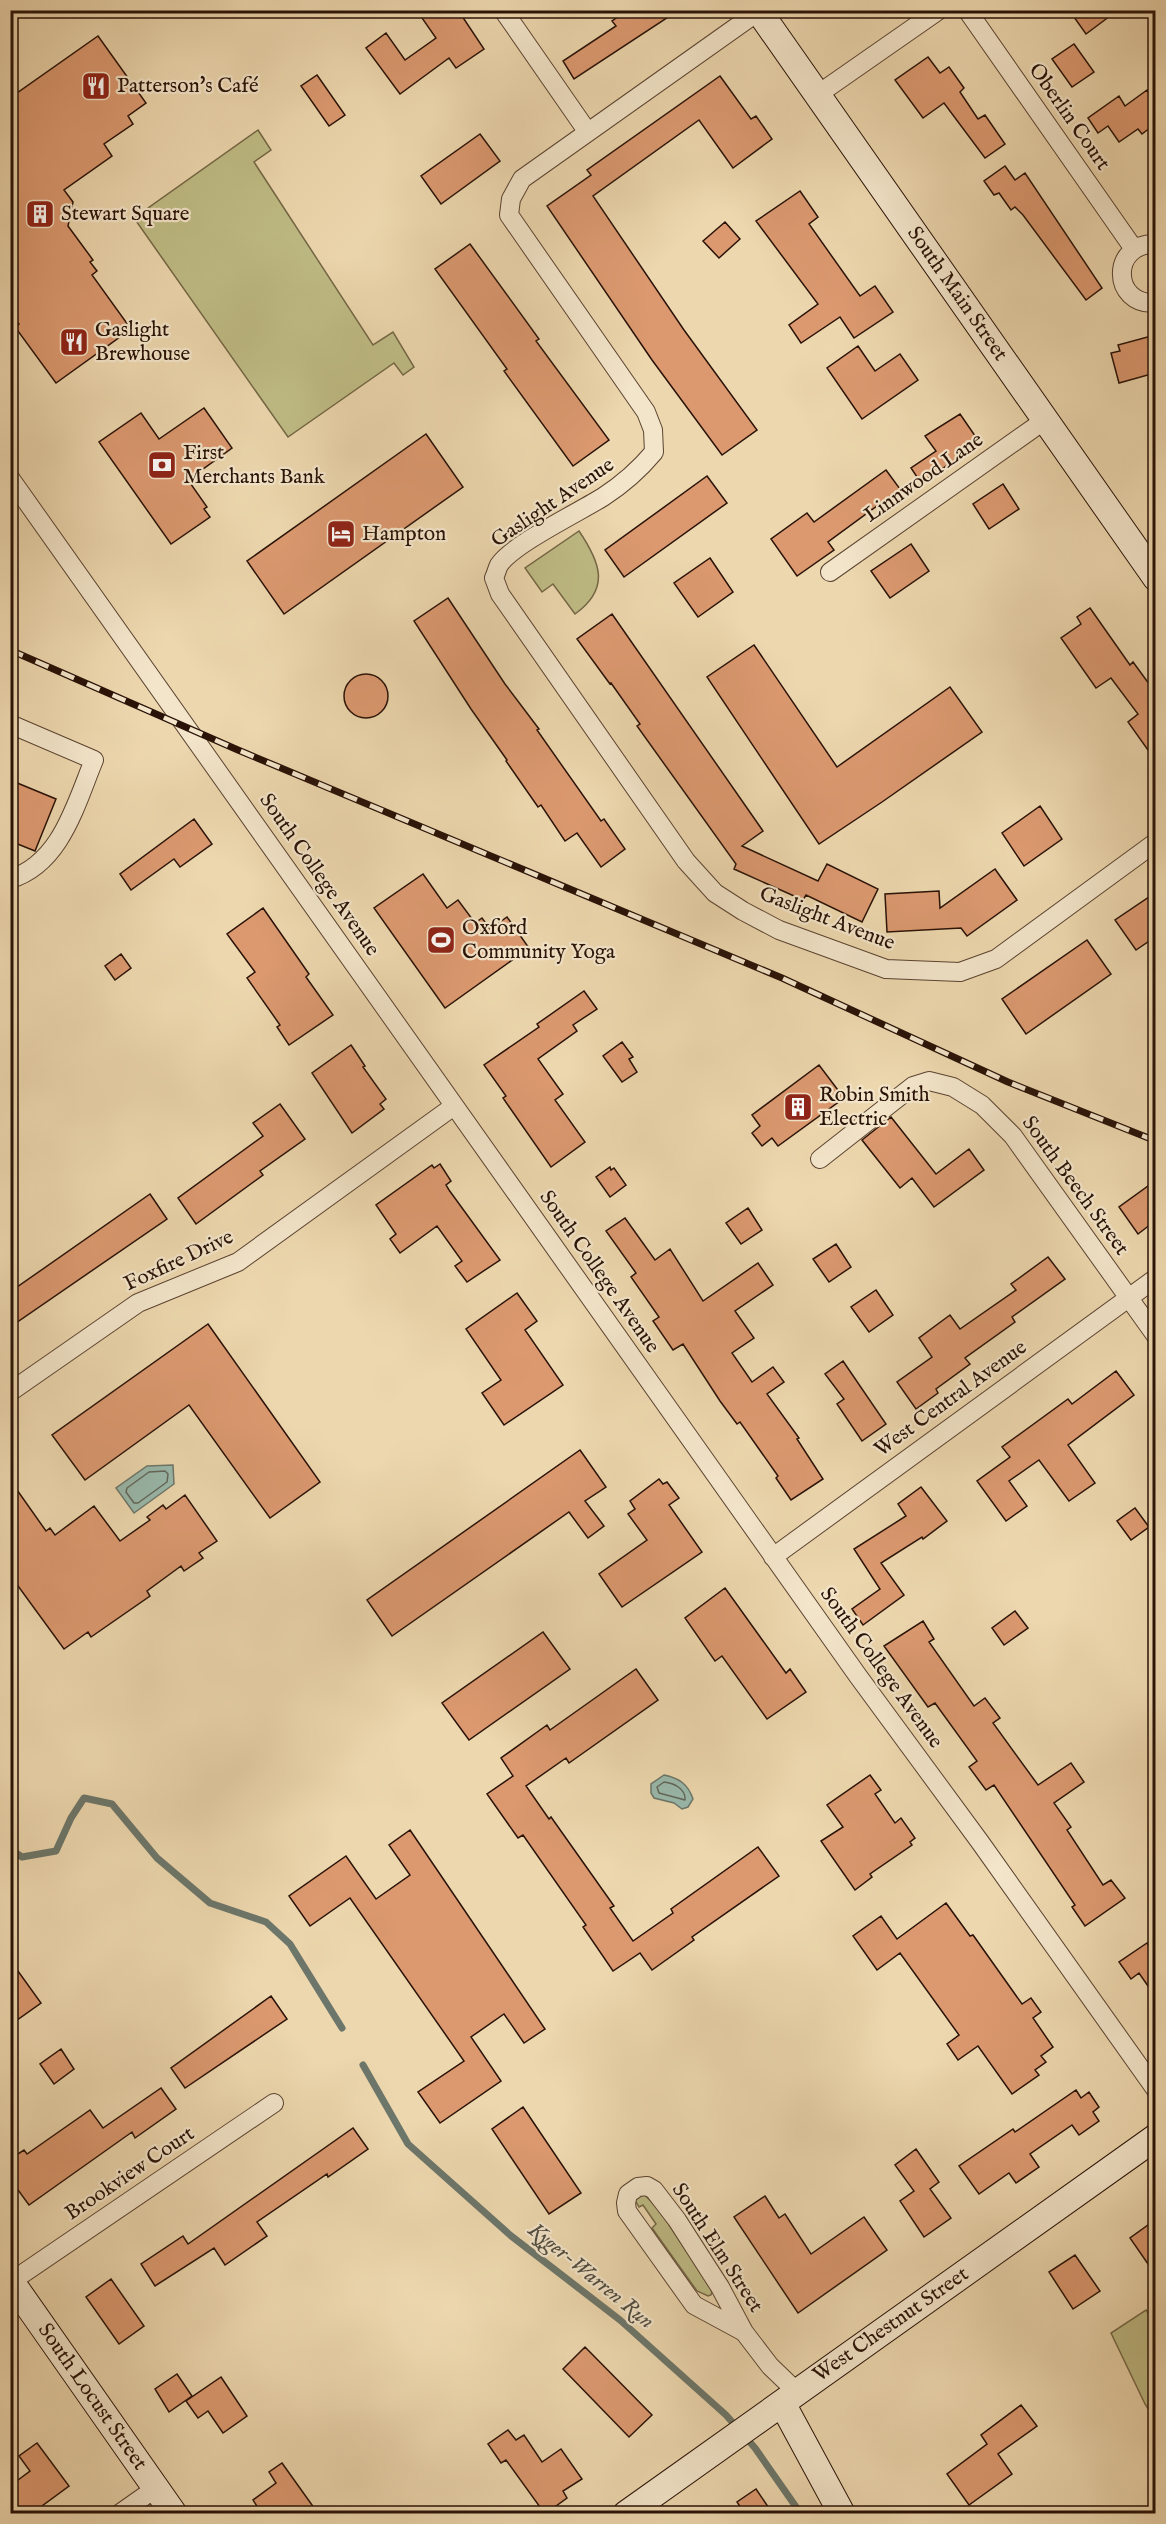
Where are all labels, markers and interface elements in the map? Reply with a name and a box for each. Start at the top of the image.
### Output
street label: Oberlin Court [1022,58,1116,176]
restaurant icon: Patterson's Café [80,70,112,102]
place label: Patterson's Café [117,73,259,100]
building icon: Stewart Square [24,198,56,230]
place label: Stewart Square [61,201,190,228]
street label: South Main Street [901,221,1013,367]
place label: Gaslight Brewhouse [95,317,191,368]
restaurant icon: Gaslight Brewhouse [58,326,90,358]
street label: Linnwood Lane [859,427,989,529]
place label: First Merchants Bank [183,440,326,491]
bank icon: First Merchants Bank [146,449,178,481]
street label: Gaslight Avenue [486,452,620,554]
hotel icon: Hampton [325,518,357,550]
place label: Hampton [362,521,446,548]
street label: South College Avenue [253,788,386,962]
street label: Gaslight Avenue [755,881,899,957]
place label: Oxford Community Yoga [462,915,616,966]
sports icon: Oxford Community Yoga [425,924,457,956]
place label: Robin Smith Electric [819,1082,930,1133]
building icon: Robin Smith Electric [782,1091,814,1123]
street label: South Beech Street [1015,1111,1135,1261]
street label: South College Avenue [533,1185,666,1359]
street label: Foxfire Drive [120,1224,238,1298]
street label: West Central Avenue [869,1334,1033,1463]
street label: South College Avenue [813,1582,949,1754]
street label: Brookview Court [60,2121,200,2227]
street label: South Elm Street [665,2178,769,2318]
water label: Kyger-Warren Run [521,2216,660,2336]
street label: West Chestnut Street [808,2261,974,2389]
street label: South Locust Street [31,2318,153,2476]

